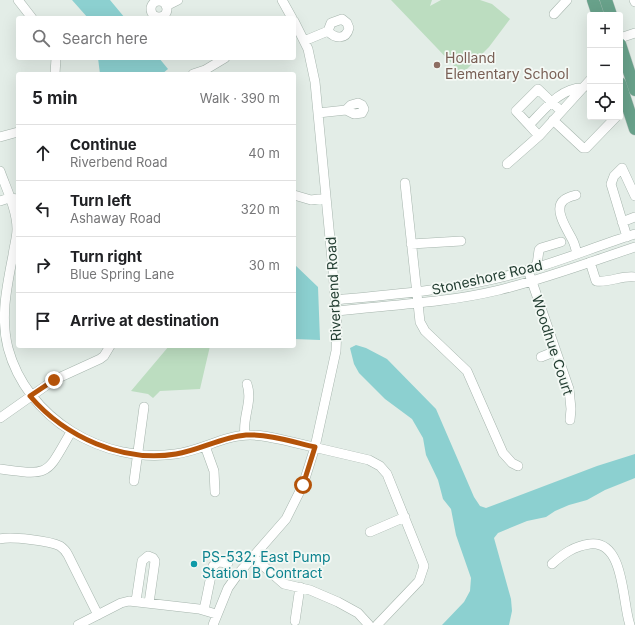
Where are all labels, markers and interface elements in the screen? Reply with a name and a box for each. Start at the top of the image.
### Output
map controls [587,12,623,120]
button: + [587,12,623,48]
search box [16,16,296,60]
icon: search [30,27,52,49]
text: Search here [62,29,148,48]
button: − [587,48,623,84]
place label: Holland Elementary School [445,49,569,82]
marker: Holland Elementary School [432,60,442,70]
button: locate [587,84,623,120]
text: 5 min [32,88,78,108]
text: Walk · 390 m [200,90,280,106]
text: Continue [70,135,137,154]
icon: ahead [32,142,54,164]
text: 40 m [248,145,280,161]
text: Riverbend Road [70,154,167,170]
text: Turn left [70,191,131,210]
icon: left [32,198,54,220]
text: 320 m [241,201,280,217]
text: Ashaway Road [70,210,161,226]
street label: Riverbend Road [322,236,344,342]
text: Turn right [70,247,142,266]
icon: right [32,254,54,276]
street label: Stoneshore Road [430,256,544,298]
text: 30 m [249,257,280,273]
text: Blue Spring Lane [70,266,174,282]
street label: Woodhue Court [529,293,577,398]
icon: arrive [32,310,54,332]
text: Arrive at destination [70,311,219,330]
route end [45,371,63,389]
route start [294,476,312,494]
place label: PS-532; East Pump Station B Contract [202,548,330,581]
marker: PS-532; East Pump Station B Contract [189,559,199,569]

